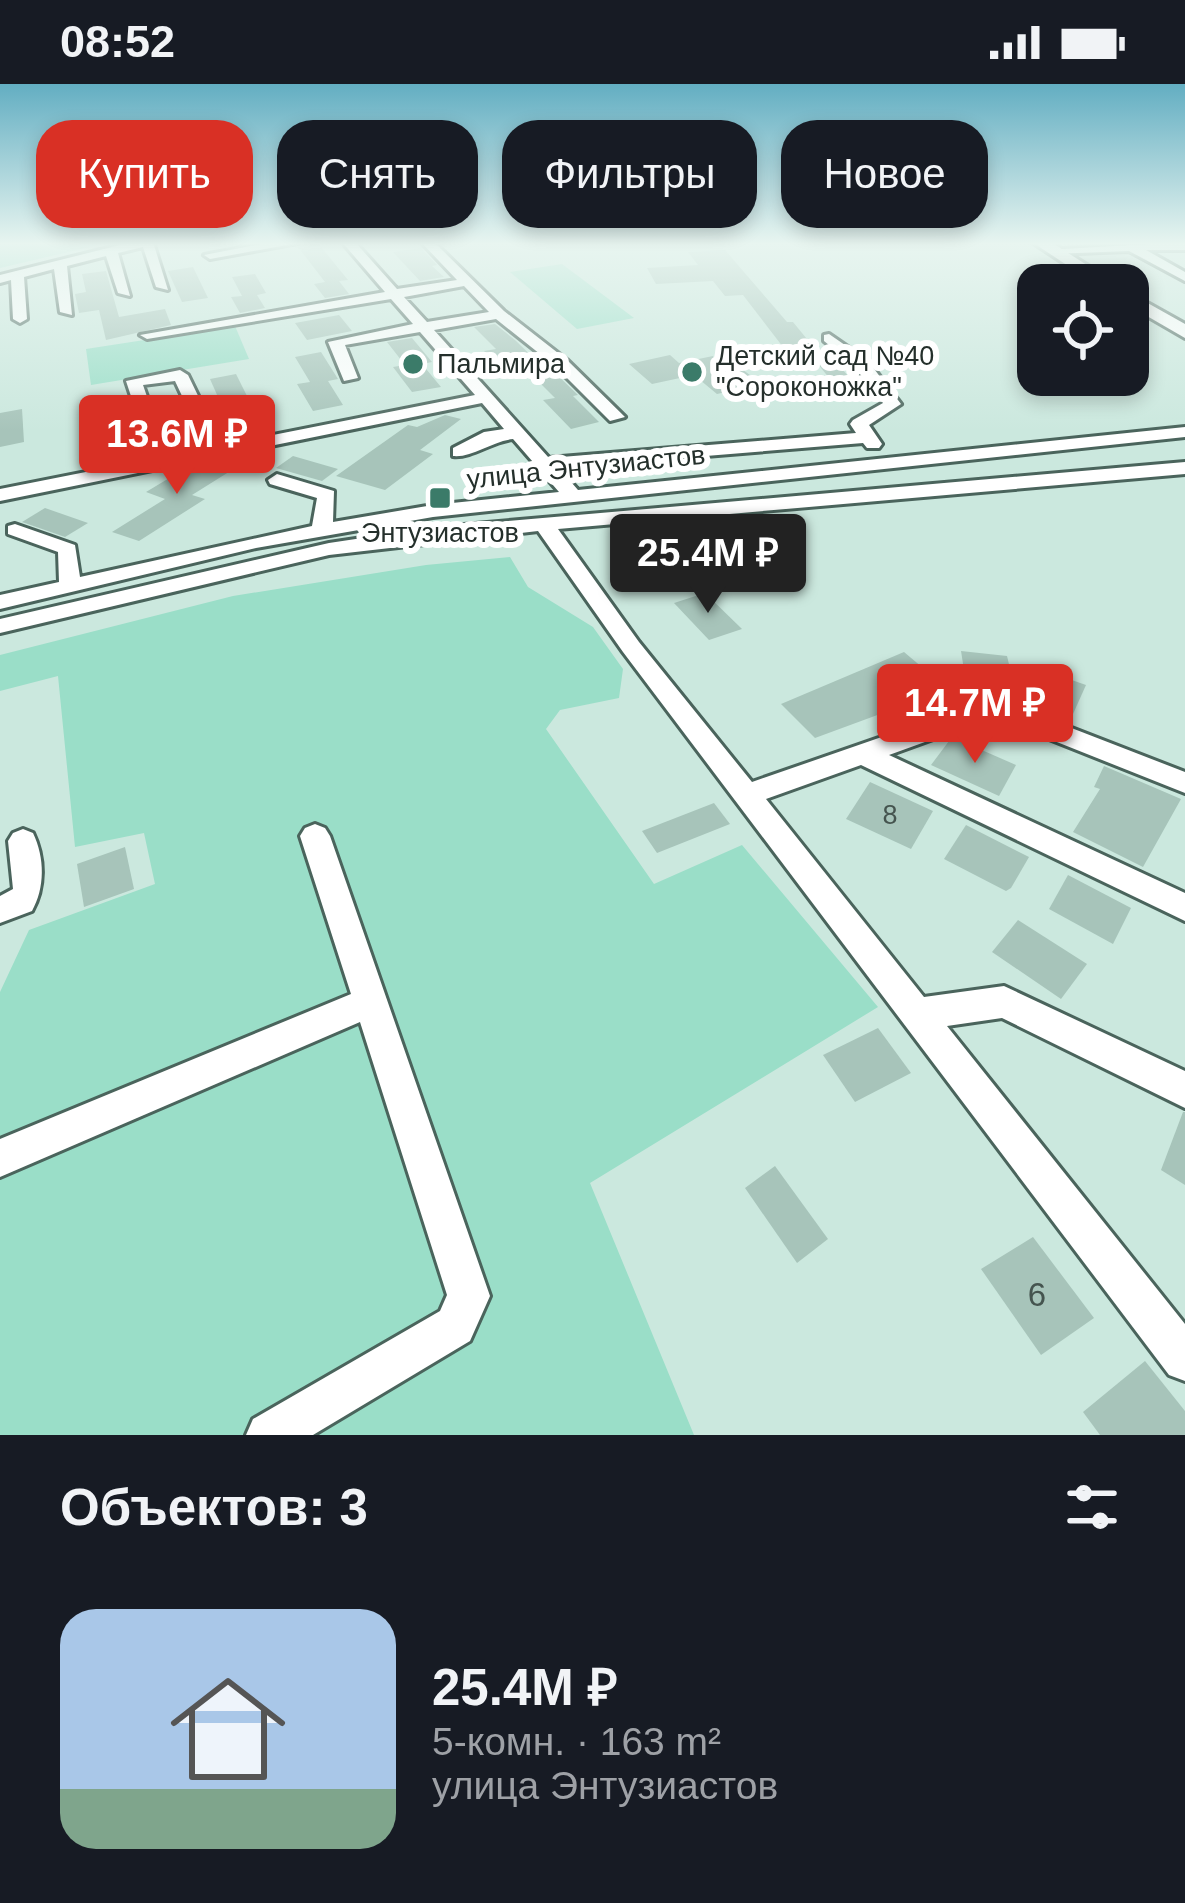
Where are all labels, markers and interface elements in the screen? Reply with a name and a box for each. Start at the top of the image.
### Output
text: 08:52 [60,16,175,67]
chip: Купить [36,120,253,228]
chip: Снять [277,120,478,228]
chip: Фильтры [502,120,757,228]
chip: Новое [781,120,988,228]
map controls [1017,264,1149,396]
button: locate [1017,264,1149,396]
place label: Детский сад №40 "Сороконожка" [716,341,934,402]
place label: Пальмира [437,349,566,379]
marker: Пальмира [400,351,426,377]
marker: Детский сад №40 "Сороконожка" [679,359,705,385]
pin: 13.6M ₽ [66,395,288,497]
text: 13.6M ₽ [106,412,248,455]
street label: улица Энтузиастов [465,440,707,494]
marker: Энтузиастов [427,485,453,511]
pin: 25.4M ₽ [597,514,819,616]
place label: Энтузиастов [361,518,519,548]
text: 25.4M ₽ [637,531,779,574]
pin: 14.7M ₽ [864,664,1086,766]
text: 14.7M ₽ [904,681,1046,724]
house number: 8 [882,800,898,830]
house number: 6 [1028,1276,1046,1313]
icon: filters [1059,1474,1125,1540]
text: Объектов: 3 [60,1479,368,1536]
icon: home [156,1657,300,1801]
text: 25.4M ₽ [432,1659,618,1716]
text: 5-комн. · 163 m² [432,1720,721,1763]
text: улица Энтузиастов [432,1764,778,1807]

